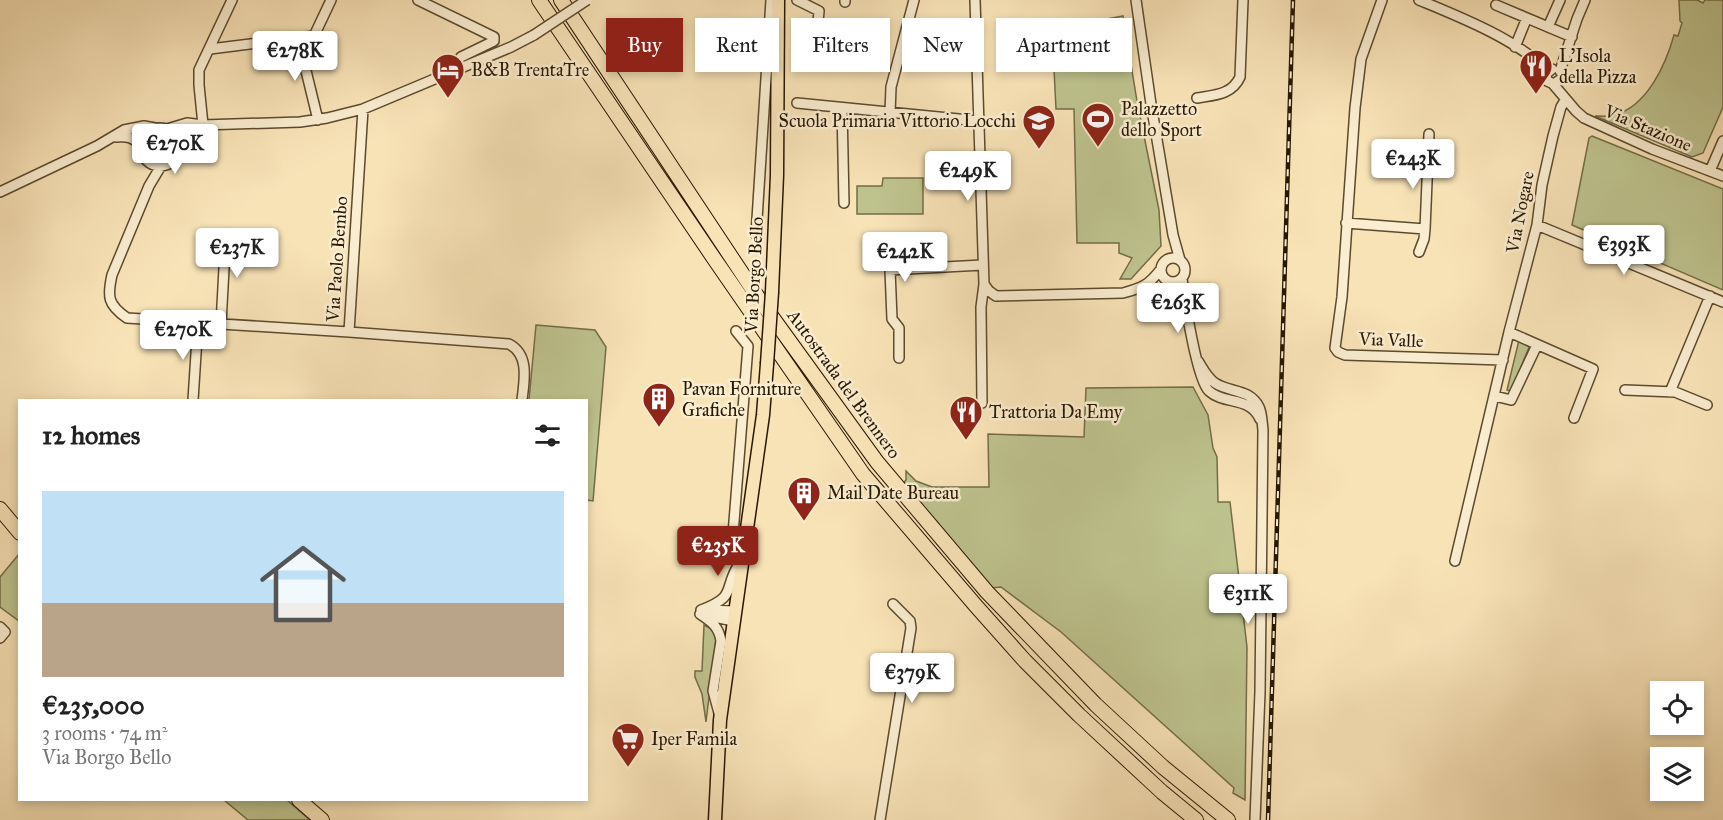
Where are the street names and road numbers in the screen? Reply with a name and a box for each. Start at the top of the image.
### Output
street label: Via Stazione [1600,99,1695,156]
street label: Via Nogare [1501,169,1540,256]
street label: Via Paolo Bembo [322,195,352,324]
street label: Via Borgo Bello [740,216,769,335]
street label: Autostrada del Brennero [782,304,906,463]
street label: Via Valle [1357,328,1424,352]

